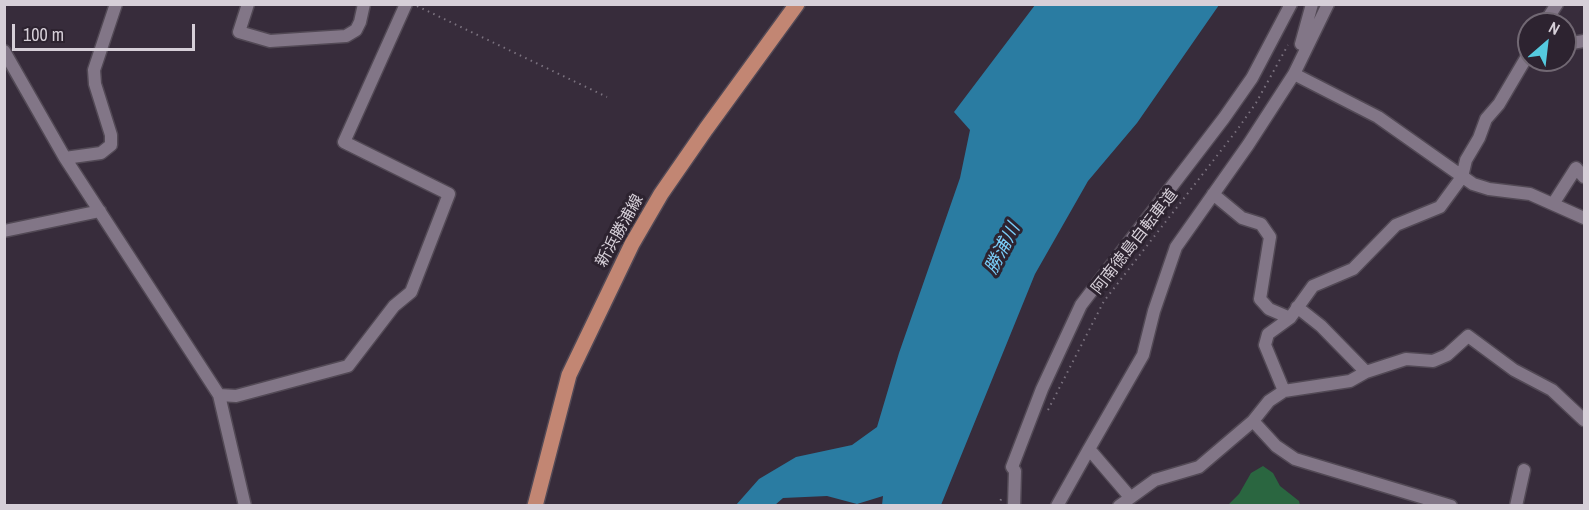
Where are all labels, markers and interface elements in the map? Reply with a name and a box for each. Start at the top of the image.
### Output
scale bar [15,12,198,50]
north arrow [1517,12,1577,72]
text: N [1545,16,1564,40]
text: 100 m [23,22,64,47]
street label: 阿南徳島自転車道 [1088,186,1182,298]
street label: 新浜勝浦線 [592,191,648,271]
water label: 勝浦川 [981,220,1025,278]

